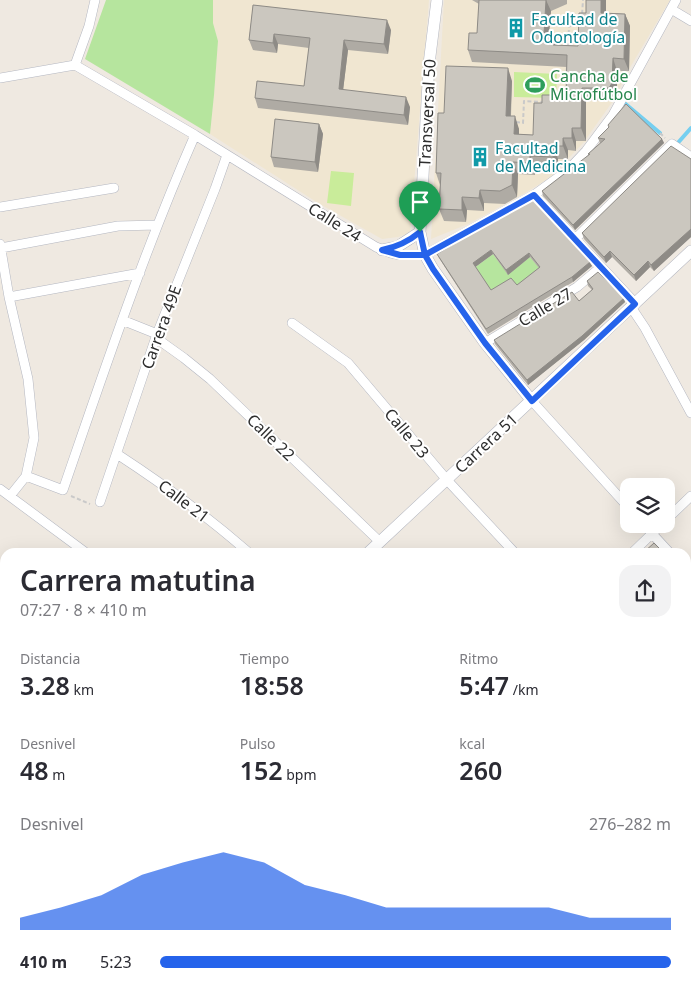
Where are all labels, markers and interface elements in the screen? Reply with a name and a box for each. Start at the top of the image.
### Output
place label: Facultad de Odontología [531,8,625,48]
building icon: Facultad de Odontología [505,17,527,39]
street label: Transversal 50 [413,59,441,167]
place label: Cancha de Microfútbol [550,65,637,105]
sports icon: Cancha de Microfútbol [524,74,546,96]
place label: Facultad de Medicina [495,137,586,177]
building icon: Facultad de Medicina [469,146,491,168]
pin [399,181,441,232]
icon: arrive [406,188,434,216]
street label: Calle 24 [304,197,366,247]
street label: Carrera 49E [136,282,186,372]
street label: Calle 27 [514,282,576,332]
street label: Calle 23 [380,403,434,463]
street label: Carrera 51 [450,408,522,478]
street label: Calle 22 [242,409,300,465]
street label: Calle 21 [154,475,214,527]
map controls [620,478,675,533]
button: layers [620,478,675,533]
text: Carrera matutina [20,561,256,599]
button: share [619,565,671,617]
text: 07:27 · 8 × 410 m [20,599,147,621]
text: Distancia [20,649,80,668]
text: Tiempo [240,649,289,668]
text: Ritmo [459,649,498,668]
text: 3.28 [20,668,70,702]
text: 18:58 [240,668,304,702]
text: 5:47 [459,668,509,702]
text: km [70,680,94,699]
text: /km [509,680,539,699]
text: Desnivel [20,734,76,753]
text: Pulso [240,734,276,753]
text: kcal [459,734,485,753]
text: 48 [20,753,49,787]
text: 152 [240,753,283,787]
text: 260 [459,753,502,787]
text: m [49,765,65,784]
text: bpm [283,765,317,784]
text: Desnivel [20,813,84,835]
text: 276–282 m [589,813,671,835]
text: 410 m [20,951,67,973]
text: 5:23 [100,951,132,973]

